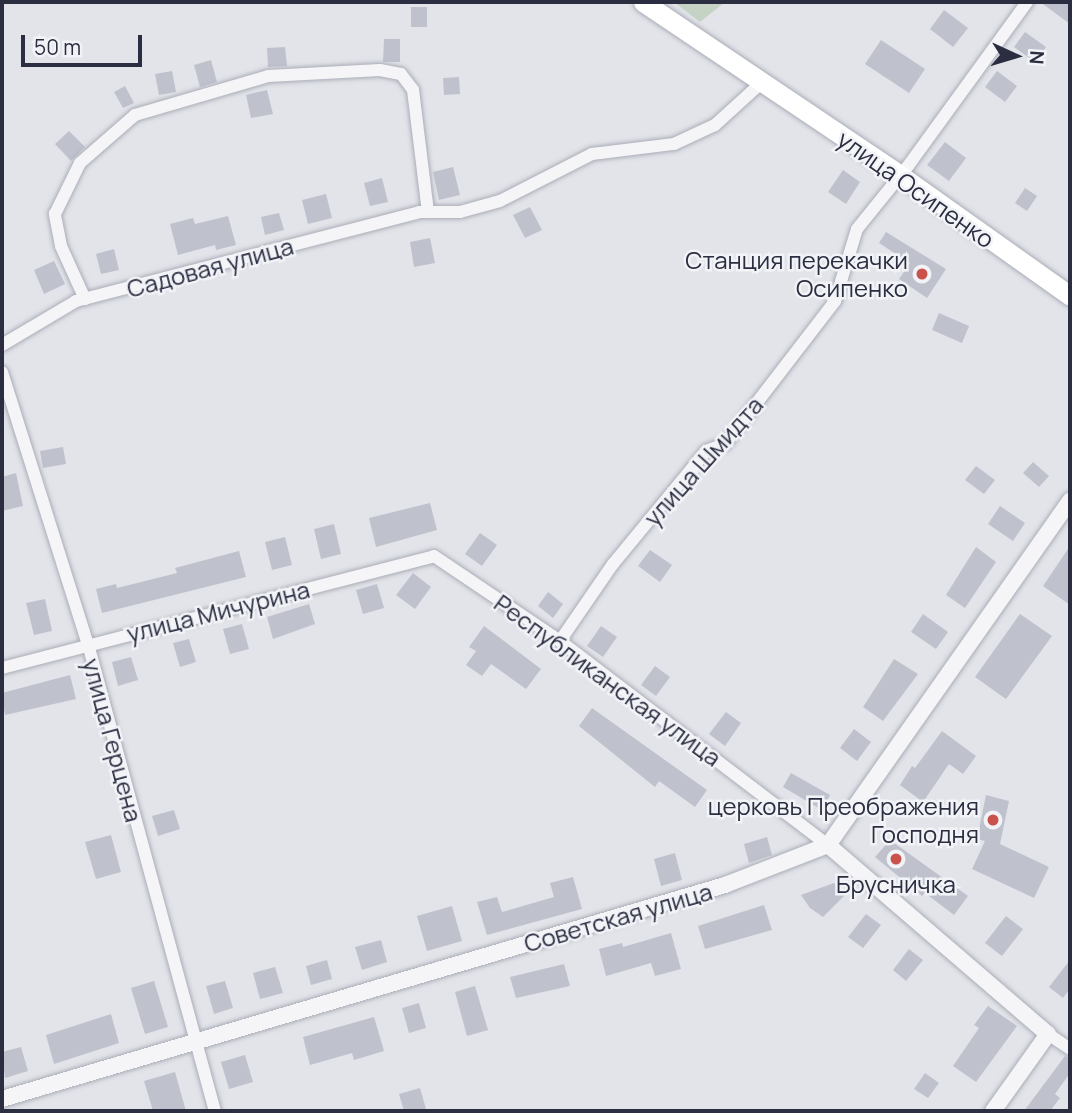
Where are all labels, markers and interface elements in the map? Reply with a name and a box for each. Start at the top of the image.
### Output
scale bar [24,21,145,65]
north arrow [981,21,1051,91]
text: 50 m [34,33,81,61]
text: N [1024,50,1050,65]
street label: улица Осипенко [832,124,1000,254]
street label: Садовая улица [124,231,296,303]
place label: Станция перекачки Осипенко [685,246,908,302]
marker: Станция перекачки Осипенко [914,266,930,282]
street label: улица Шмидта [637,390,769,532]
street label: улица Мичурина [124,574,312,648]
street label: Республиканская улица [489,588,727,772]
street label: улица Герцена [77,655,149,825]
place label: церковь Преображения Господня [708,792,979,848]
marker: церковь Преображения Господня [985,812,1001,828]
marker: Брусничка [888,851,904,867]
place label: Брусничка [836,870,956,898]
street label: Советская улица [521,876,715,958]

